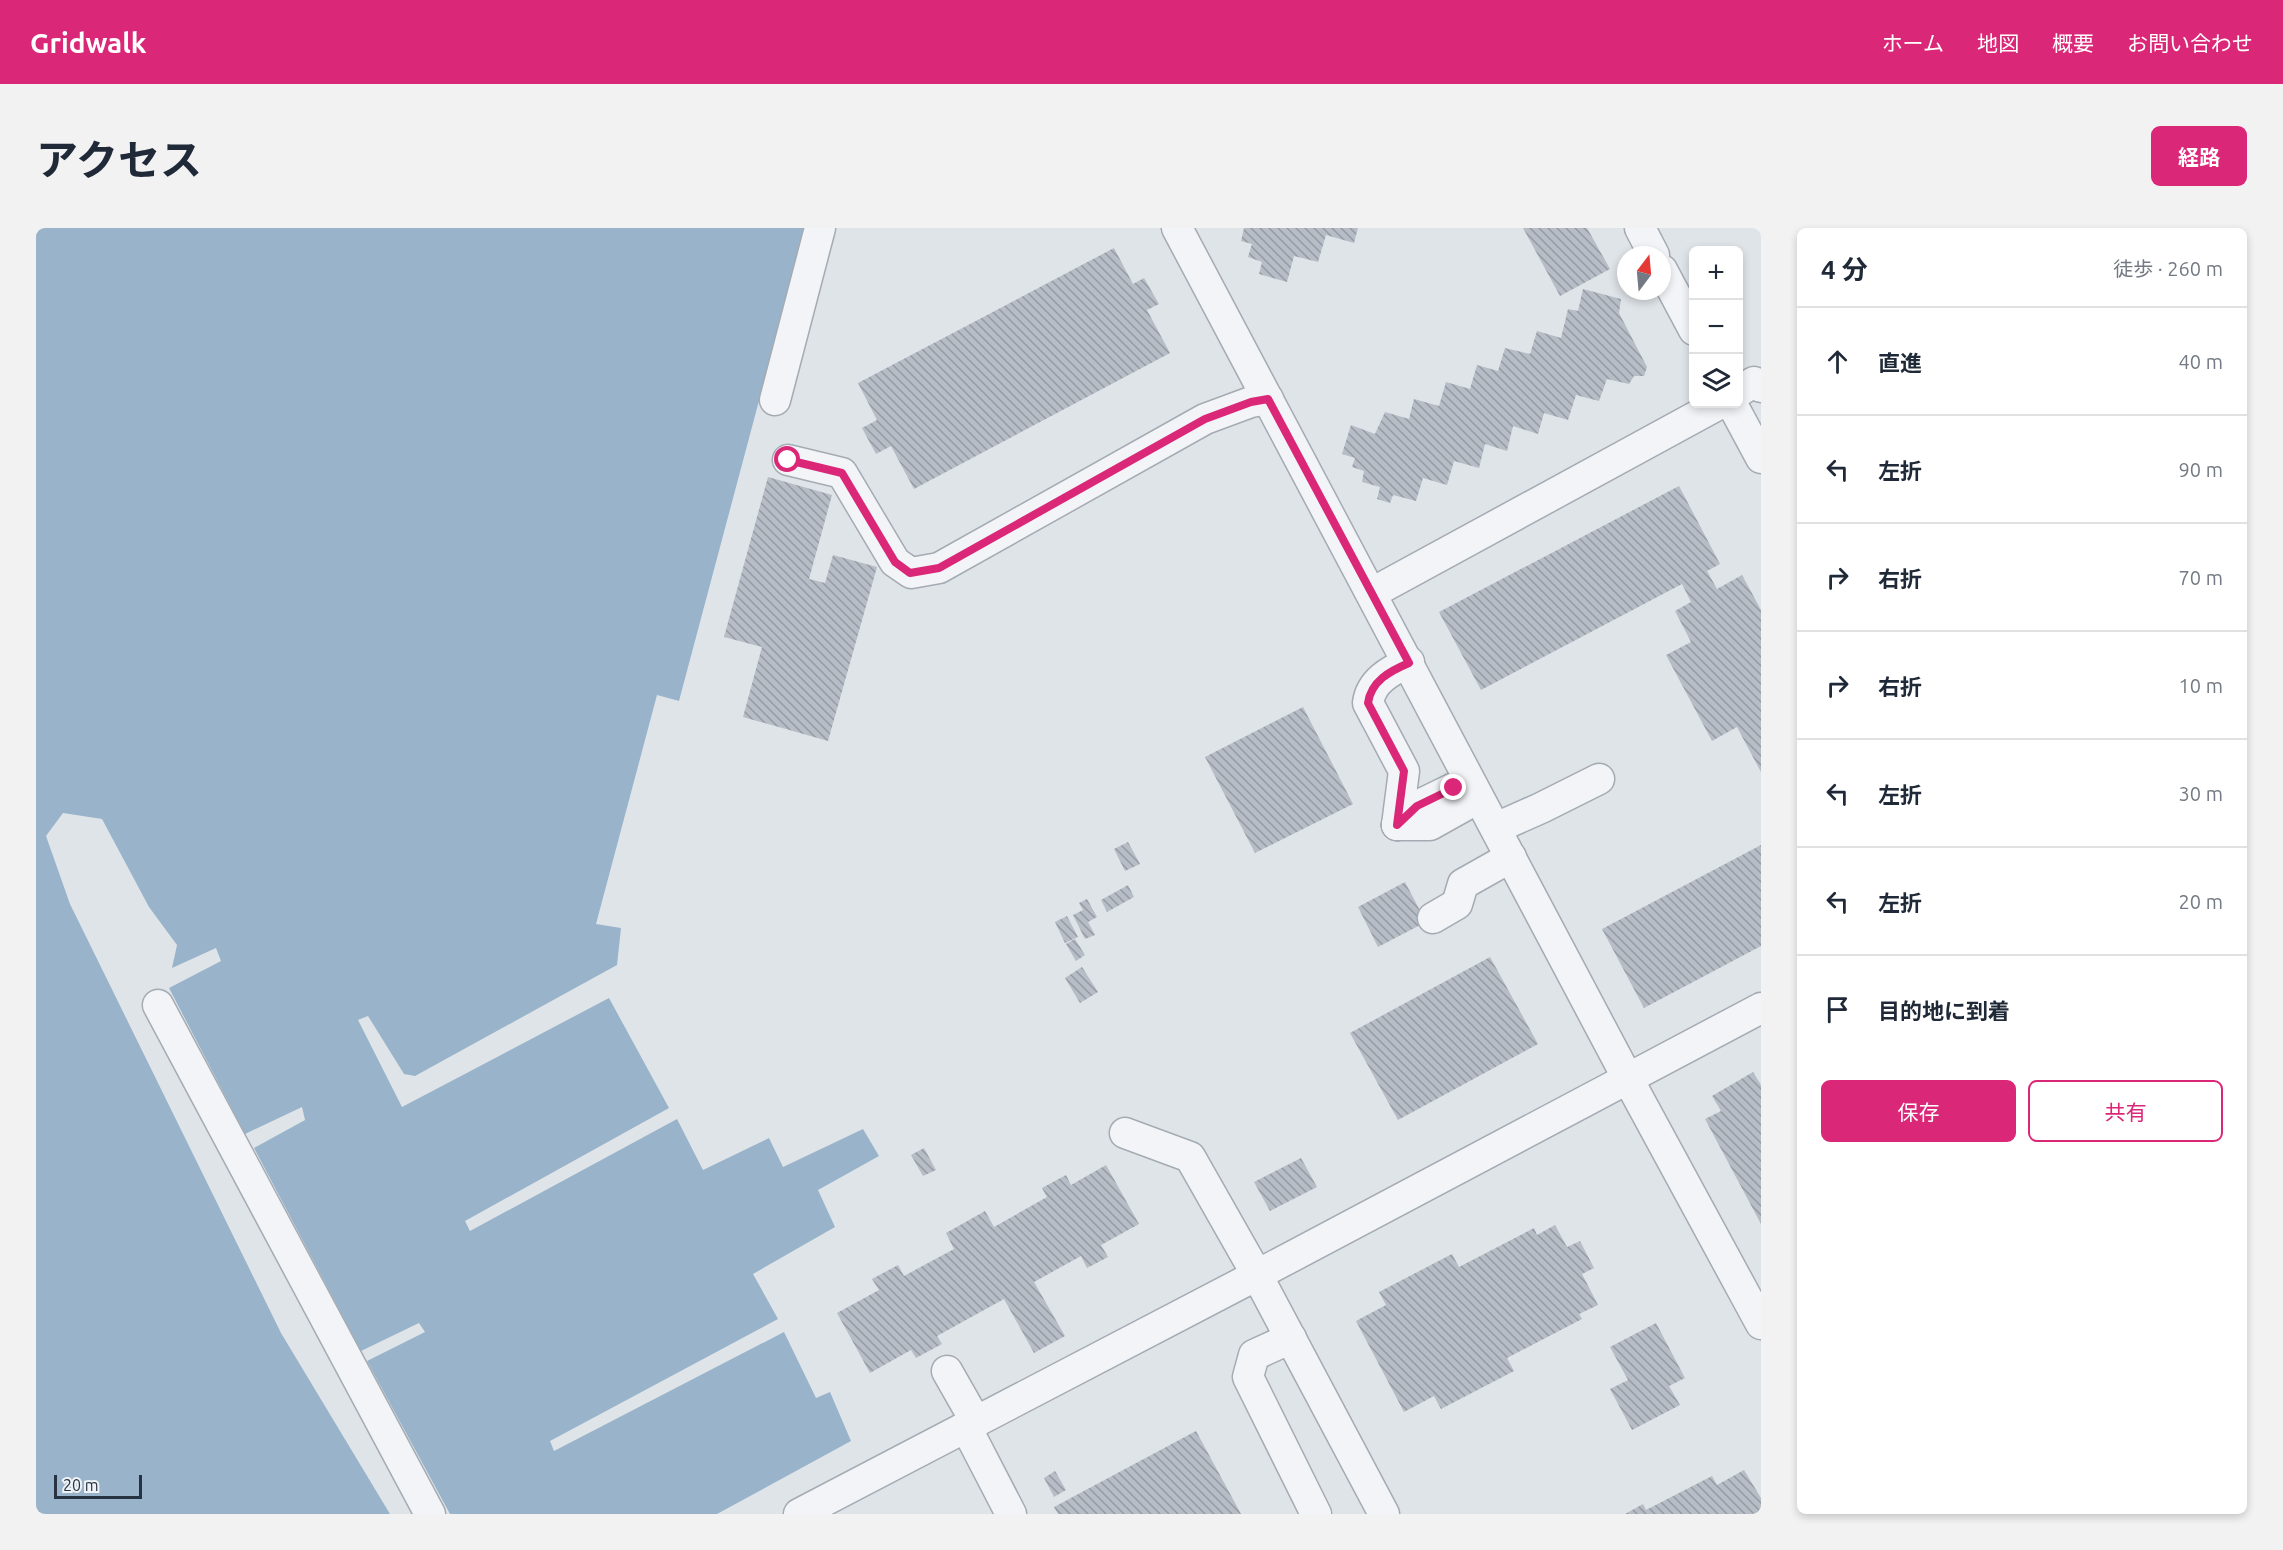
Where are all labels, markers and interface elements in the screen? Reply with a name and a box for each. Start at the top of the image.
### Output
text: Gridwalk [30,27,147,58]
text: ホーム [1882,31,1944,55]
text: 地図 [1977,31,2019,55]
text: 概要 [2052,31,2094,55]
text: お問い合わせ [2127,31,2253,55]
button: 経路 [2151,126,2247,186]
text: アクセス [36,136,202,183]
north arrow [1617,246,1671,300]
map controls [1689,246,1743,408]
button: + [1689,246,1743,300]
text: 4 分 [1821,255,1868,284]
text: 徒歩 · 260 m [2113,257,2223,280]
button: − [1689,300,1743,354]
icon: ahead [1821,345,1854,378]
text: 直進 [1878,350,1922,375]
text: 40 m [2179,350,2223,373]
button: layers [1689,354,1743,408]
route start [774,446,800,472]
icon: left [1821,453,1854,486]
text: 左折 [1878,458,1922,483]
text: 90 m [2179,458,2223,481]
icon: right [1821,561,1854,594]
text: 右折 [1878,566,1922,591]
text: 70 m [2179,566,2223,589]
icon: right [1821,669,1854,702]
text: 右折 [1878,674,1922,699]
text: 10 m [2179,674,2223,697]
route end [1440,774,1466,800]
icon: left [1821,777,1854,810]
text: 左折 [1878,782,1922,807]
text: 30 m [2179,782,2223,805]
icon: left [1821,885,1854,918]
text: 左折 [1878,890,1922,915]
text: 20 m [2179,890,2223,913]
icon: arrive [1821,993,1854,1026]
text: 目的地に到着 [1878,998,2010,1023]
button: 保存 [1821,1080,2016,1142]
button: 共有 [2028,1080,2223,1142]
scale bar [54,1472,142,1500]
text: 20 m [63,1476,99,1494]

